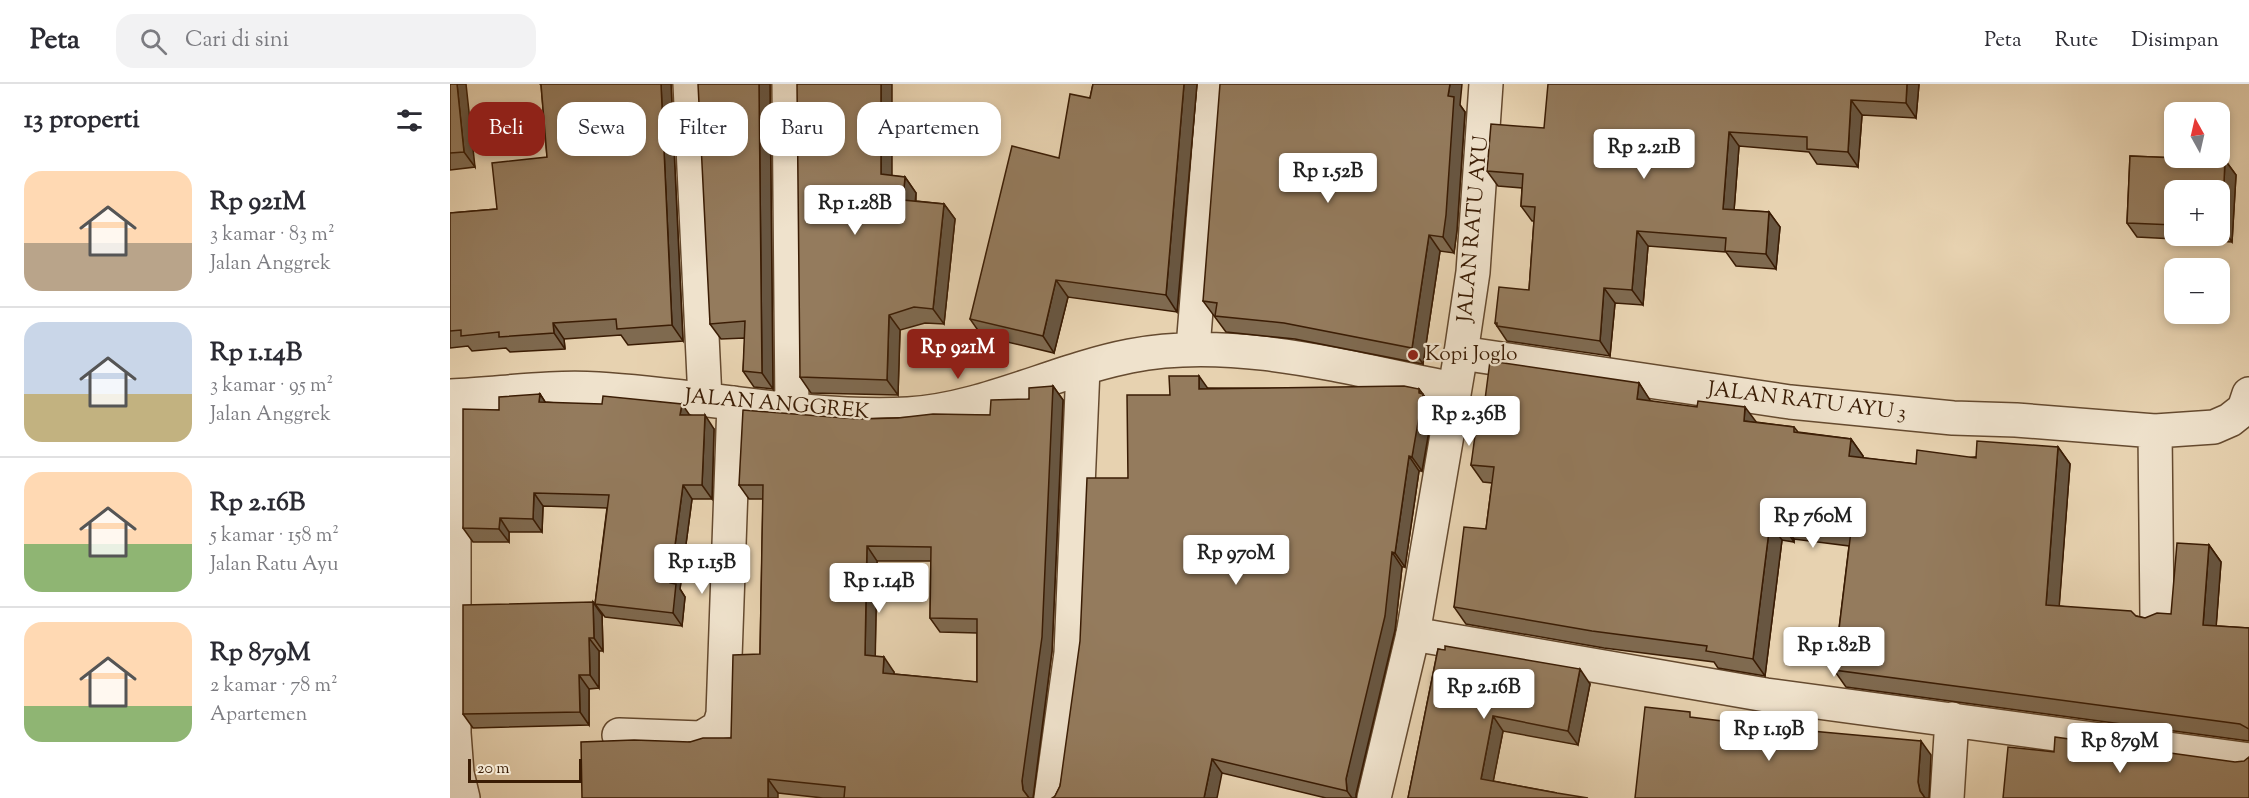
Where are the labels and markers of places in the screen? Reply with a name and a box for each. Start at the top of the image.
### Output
pin: Rp 2.21B [1582,129,1706,180]
pin: Rp 1.52B [1266,153,1390,204]
pin: Rp 1.28B [793,185,917,236]
pin: Rp 921M [903,329,1013,380]
place label: Kopi Joglo [1425,340,1518,370]
marker: Kopi Joglo [1406,348,1420,362]
pin: Rp 2.36B [1407,396,1531,447]
pin: Rp 760M [1758,498,1868,549]
pin: Rp 970M [1181,535,1291,586]
pin: Rp 1.15B [640,544,764,595]
pin: Rp 1.14B [817,563,941,614]
pin: Rp 1.82B [1772,627,1896,678]
pin: Rp 2.16B [1422,669,1546,720]
pin: Rp 1.19B [1707,711,1831,762]
pin: Rp 879M [2065,723,2175,774]

